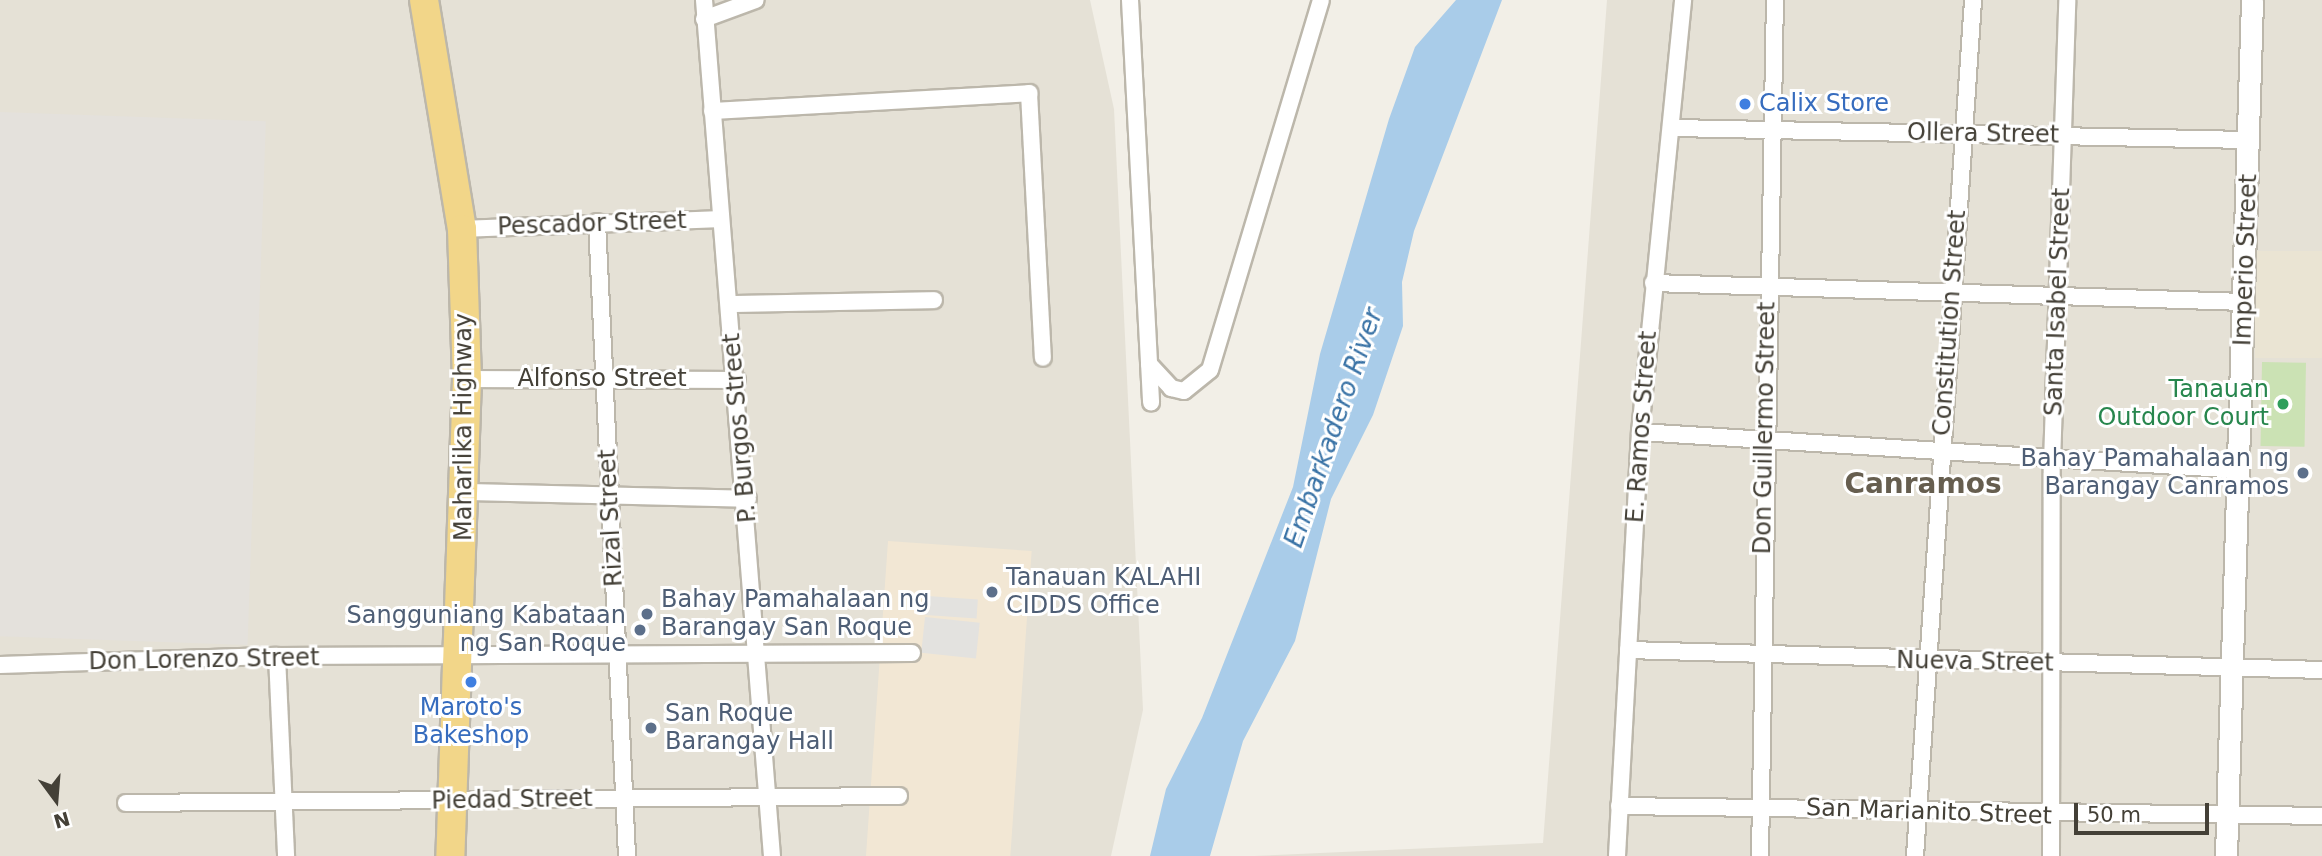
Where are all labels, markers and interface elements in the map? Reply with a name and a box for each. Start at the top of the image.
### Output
place label: Calix Store [1759,90,1889,118]
marker: Calix Store [1737,96,1753,112]
street label: Ollera Street [1907,118,2059,150]
street label: Imperio Street [2229,173,2263,347]
street label: Santa Isabel Street [2040,187,2076,417]
street label: Pescador Street [497,206,687,242]
street label: Constitution Street [1928,209,1972,437]
street label: Don Guillermo Street [1748,301,1782,555]
water label: Embarkadero River [1278,304,1390,552]
street label: Maharlika Highway [450,313,478,541]
street label: E. Ramos Street [1621,330,1663,524]
street label: P. Burgos Street [717,332,763,524]
street label: Alfonso Street [517,365,687,393]
place label: Tanauan Outdoor Court [2097,376,2269,432]
marker: Tanauan Outdoor Court [2275,396,2291,412]
place label: Bahay Pamahalaan ng Barangay Canramos [2021,445,2289,501]
street label: Rizal Street [593,448,629,588]
marker: Bahay Pamahalaan ng Barangay Canramos [2295,465,2311,481]
district label: Canramos [1844,467,2002,501]
place label: Tanauan KALAHI CIDDS Office [1006,564,1201,620]
marker: Tanauan KALAHI CIDDS Office [984,584,1000,600]
place label: Bahay Pamahalaan ng Barangay San Roque [661,586,929,642]
place label: Sangguniang Kabataan ng San Roque [347,602,626,658]
marker: Bahay Pamahalaan ng Barangay San Roque [639,606,655,622]
marker: Sangguniang Kabataan ng San Roque [632,622,648,638]
street label: Don Lorenzo Street [88,644,320,676]
street label: Nueva Street [1896,646,2054,678]
marker: Maroto's Bakeshop [463,674,479,690]
place label: Maroto's Bakeshop [413,694,529,750]
place label: San Roque Barangay Hall [665,700,834,756]
marker: San Roque Barangay Hall [643,720,659,736]
north arrow [21,765,91,835]
street label: Piedad Street [431,784,593,816]
scale bar [2077,790,2212,834]
street label: San Marianito Street [1806,793,2052,831]
text: 50 m [2087,803,2141,827]
text: N [51,807,72,833]

